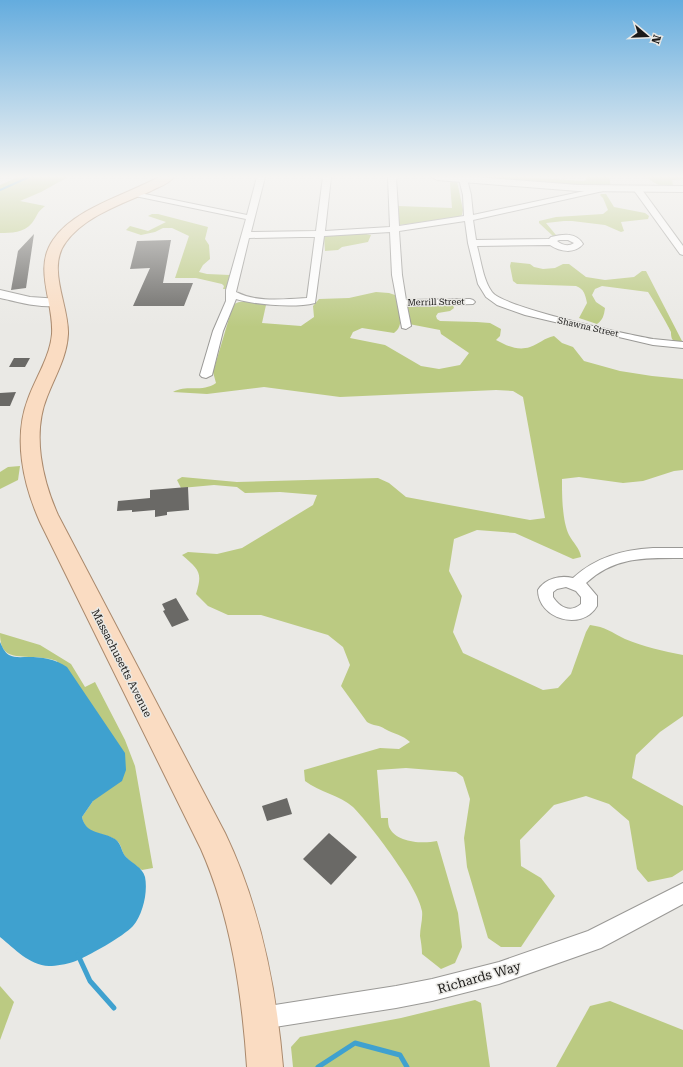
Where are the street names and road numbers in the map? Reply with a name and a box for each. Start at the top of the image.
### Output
street label: Merrill Street [407,296,465,307]
street label: Shawna Street [557,315,620,339]
street label: Massachusetts Avenue [89,607,154,719]
street label: Richards Way [436,958,523,997]

